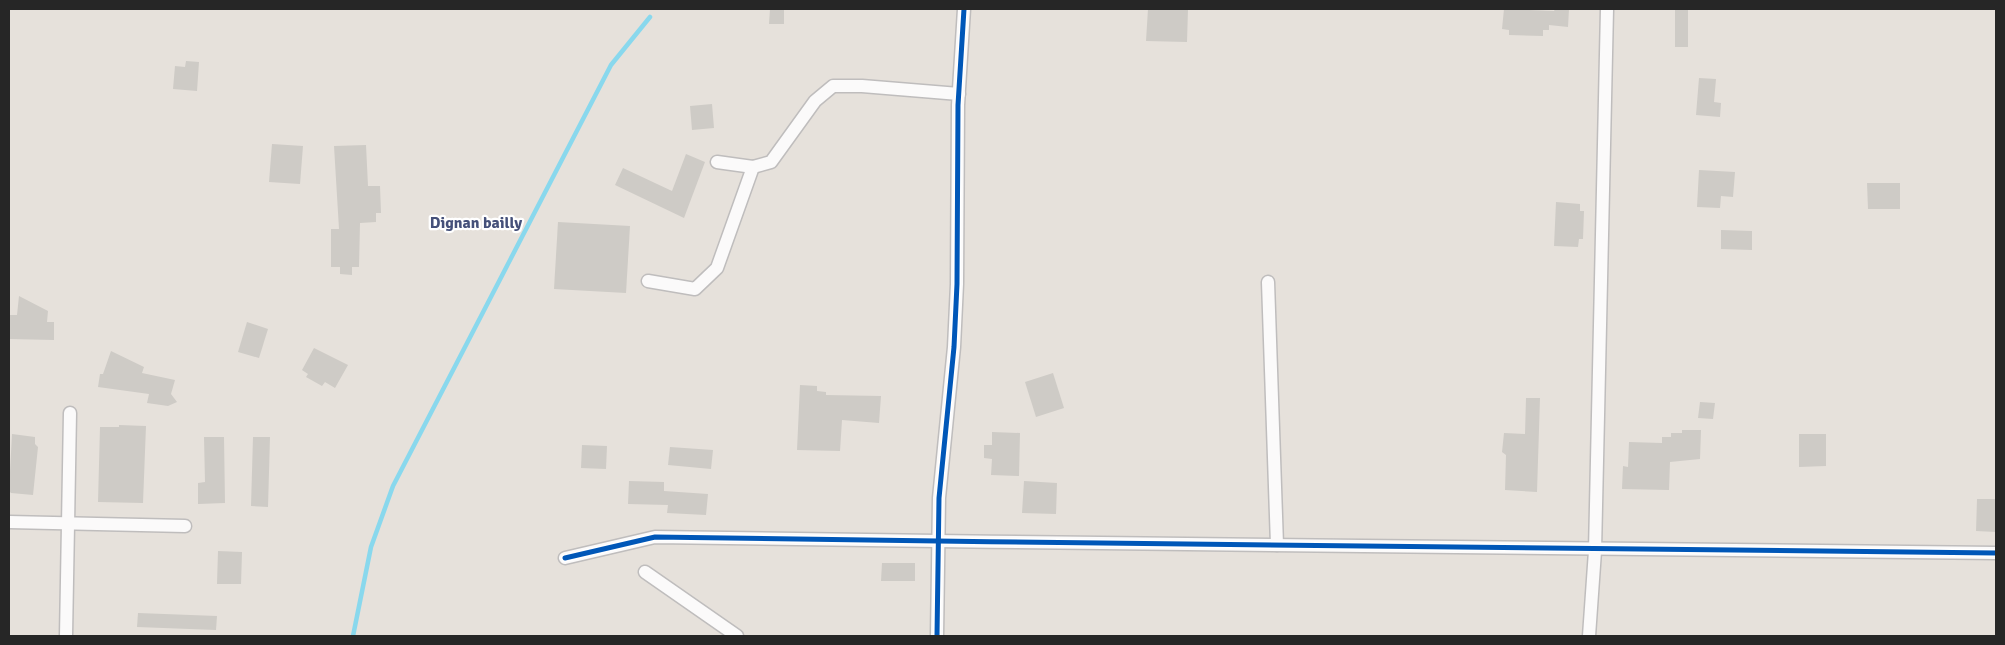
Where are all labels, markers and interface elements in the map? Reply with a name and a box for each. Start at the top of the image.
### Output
district label: Dignan bailly [430,213,522,233]

